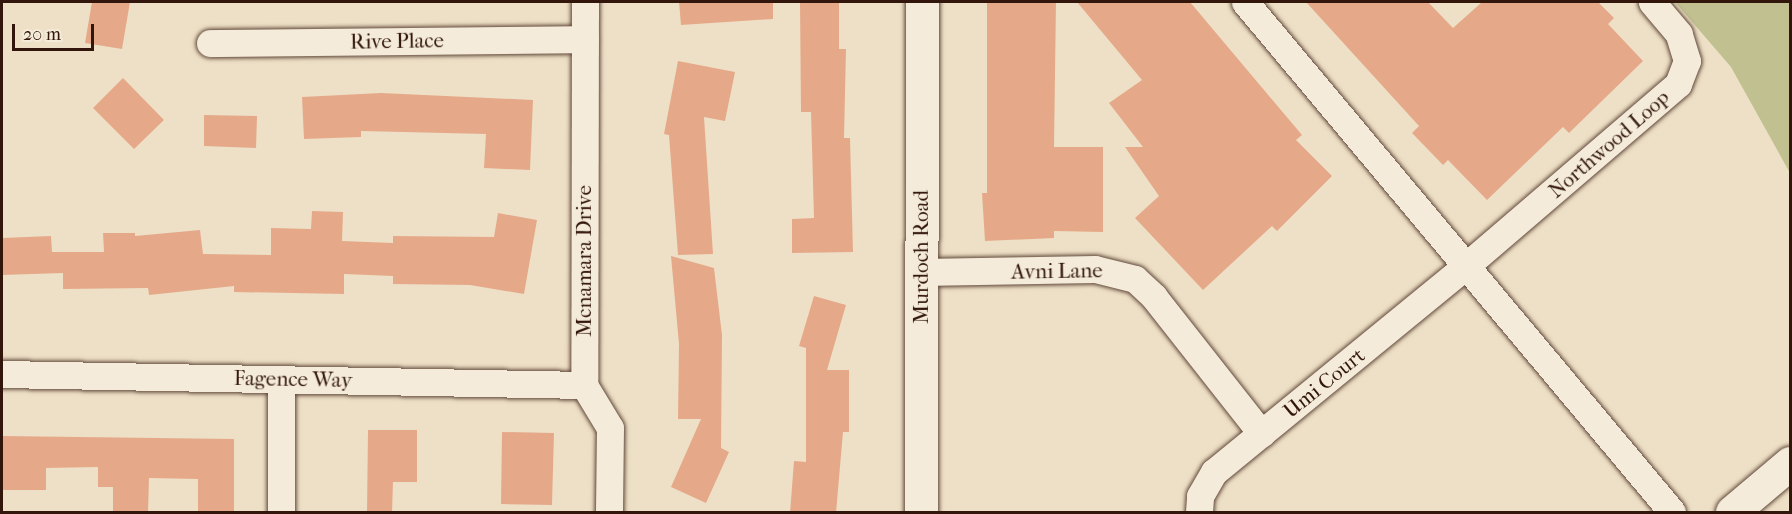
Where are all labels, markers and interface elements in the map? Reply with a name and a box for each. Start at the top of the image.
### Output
scale bar [15,12,98,50]
text: 20 m [23,24,61,45]
street label: Rive Place [350,28,444,54]
street label: Northwood Loop [1543,85,1675,203]
street label: Mcnamara Drive [571,185,597,337]
street label: Murdoch Road [908,190,934,324]
street label: Avni Lane [1011,258,1103,284]
street label: Umi Court [1278,343,1370,423]
street label: Fagence Way [234,365,352,393]

